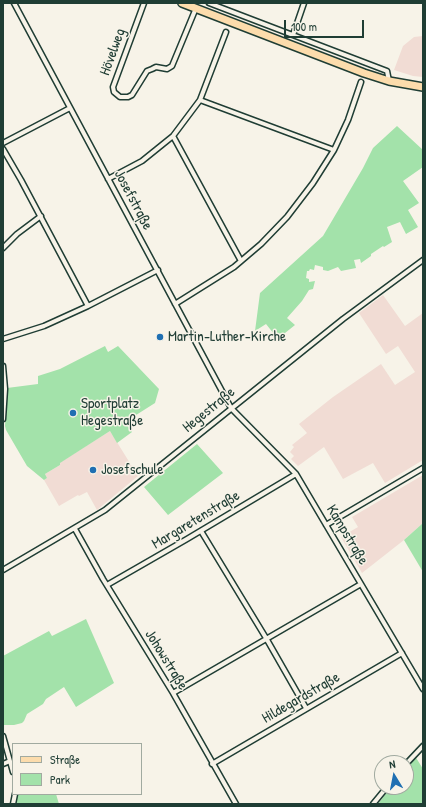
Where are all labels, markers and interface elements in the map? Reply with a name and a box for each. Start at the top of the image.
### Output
scale bar [286,12,366,38]
text: 100 m [291,18,317,35]
street label: Hövelweg [96,26,130,78]
street label: Josefstraße [110,167,156,233]
place label: Martin-Luther-Kirche [168,328,286,346]
marker: Martin-Luther-Kirche [155,332,165,342]
street label: Hegestraße [179,383,239,437]
place label: Sportplatz Hegestraße [81,395,143,430]
marker: Sportplatz Hegestraße [68,408,78,418]
place label: Josefschule [101,461,164,479]
marker: Josefschule [88,465,98,475]
street label: Margaretenstraße [149,487,243,553]
street label: Kampstraße [322,502,372,568]
street label: Johowstraße [141,627,191,693]
street label: Hildegardstraße [259,668,343,728]
legend [12,743,142,795]
text: Straße [50,751,80,768]
north arrow [374,755,414,795]
text: N [388,757,396,772]
text: Park [50,771,70,788]

